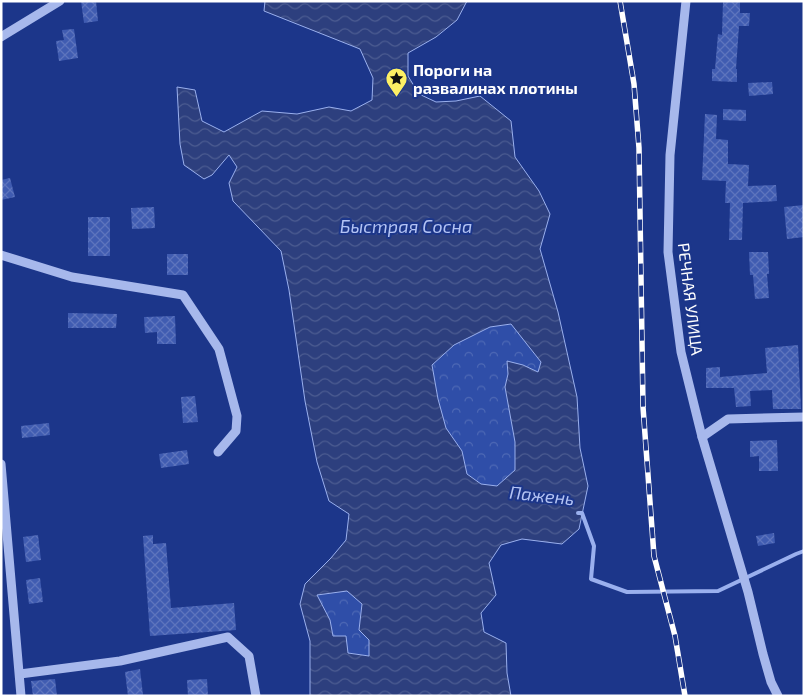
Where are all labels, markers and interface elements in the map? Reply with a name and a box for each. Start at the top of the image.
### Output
place label: Пороги на развалинах плотины [413,60,578,97]
place icon: Пороги на развалинах плотины [385,66,409,97]
water label: Быстрая Сосна [340,215,472,237]
street label: РЕЧНАЯ УЛИЦА [675,242,707,356]
water label: Пажень [508,481,576,509]

